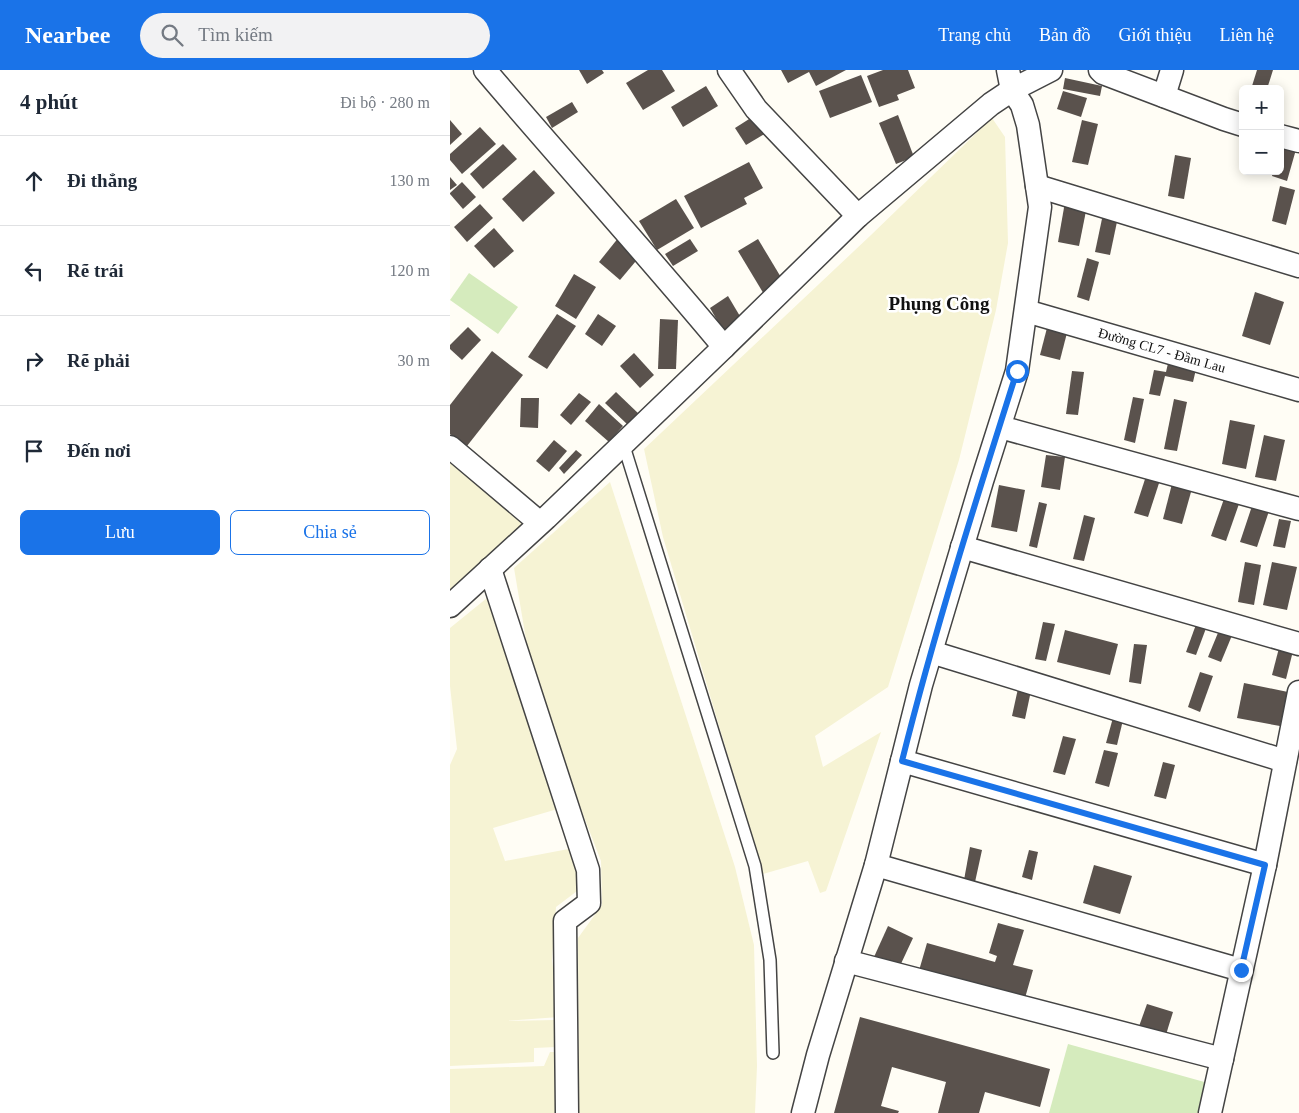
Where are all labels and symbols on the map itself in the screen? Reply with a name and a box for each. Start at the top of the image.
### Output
district label: Phụng Công [889,293,990,314]
street label: Đường CL7 - Đầm Lau [1097,325,1227,376]
route start [1006,360,1029,383]
route end [1230,959,1253,982]

